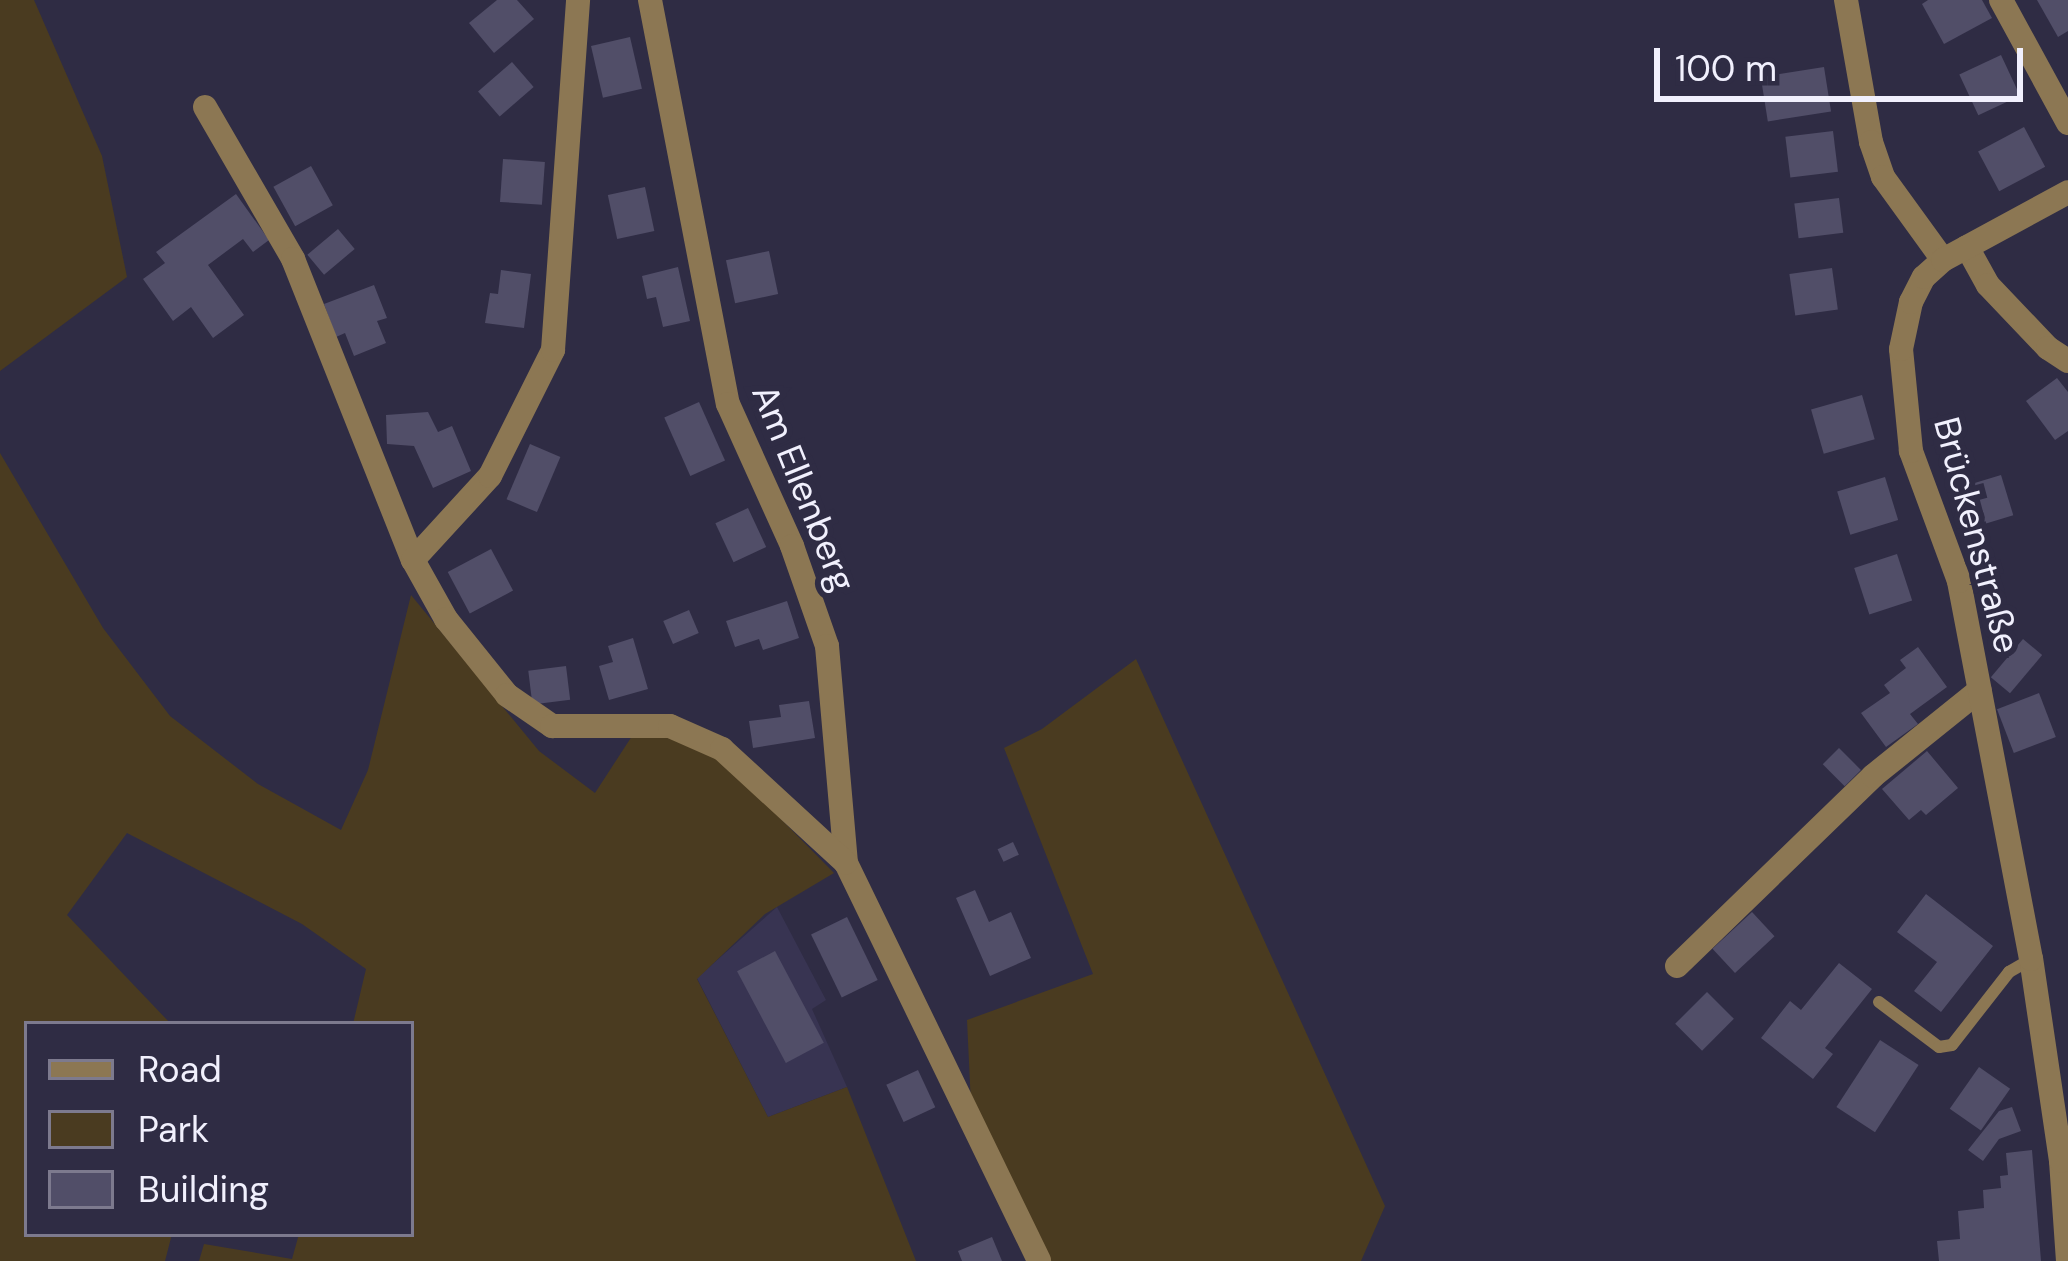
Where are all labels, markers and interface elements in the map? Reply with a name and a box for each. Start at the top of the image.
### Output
scale bar [1660,24,2029,98]
text: 100 m [1675,45,1777,92]
street label: Am Ellenberg [743,378,865,598]
street label: Brückenstraße [1925,412,2029,658]
legend [24,1021,414,1237]
text: Road [138,1046,222,1093]
text: Park [138,1106,209,1153]
text: Building [138,1166,269,1213]

